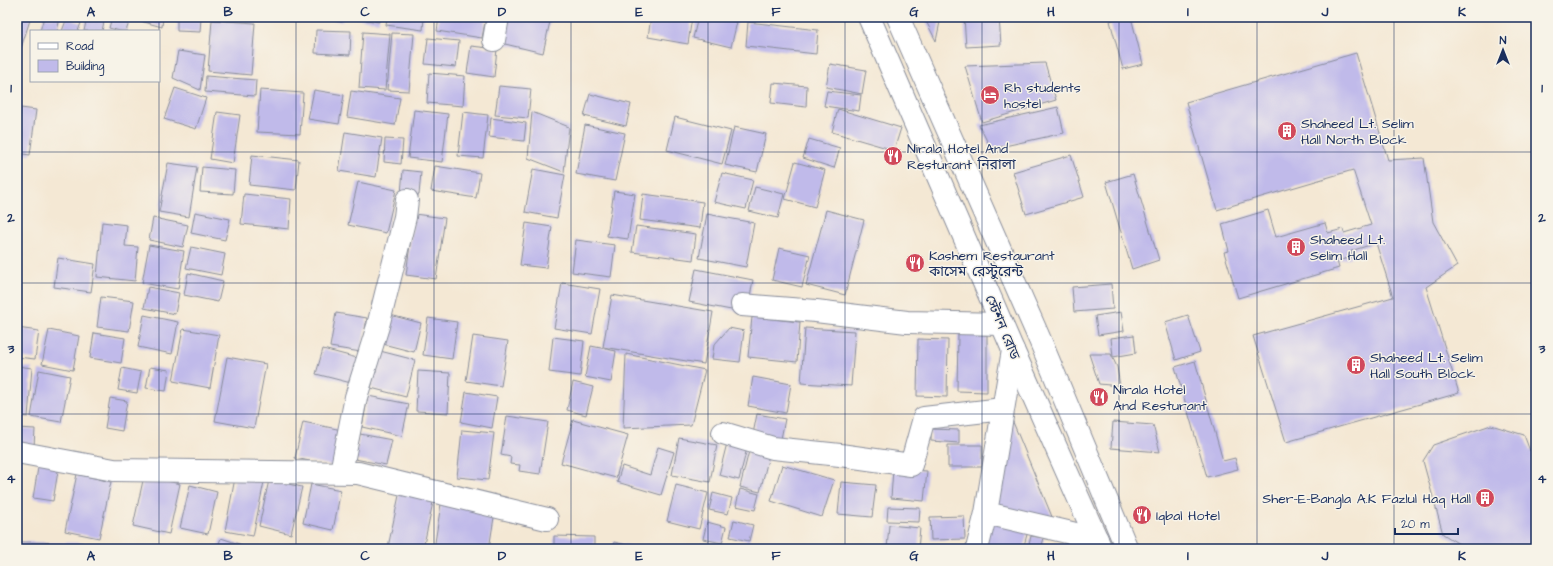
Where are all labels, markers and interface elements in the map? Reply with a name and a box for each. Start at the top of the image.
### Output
text: A [87,3,96,21]
text: B [223,3,233,21]
text: C [360,3,370,21]
text: D [498,3,507,21]
text: E [635,3,643,21]
text: F [771,3,781,21]
text: G [909,3,919,21]
text: H [1047,3,1055,21]
text: I [1187,3,1189,21]
text: J [1321,3,1329,21]
text: K [1458,3,1466,21]
legend [30,30,160,82]
north arrow [1483,30,1523,70]
text: N [1500,33,1507,48]
text: Road [66,38,94,55]
text: Building [66,58,104,76]
place label: Rh students hostel [1004,78,1081,114]
text: 1 [10,79,12,97]
text: 1 [1541,79,1543,97]
hotel icon: Rh students hostel [979,84,1001,106]
place label: Shaheed Lt. Selim Hall North Block [1301,114,1414,150]
building icon: Shaheed Lt. Selim Hall North Block [1276,120,1298,142]
place label: Nirala Hotel And Resturant নিরালা [907,139,1016,175]
restaurant icon: Nirala Hotel And Resturant নিরালা [882,145,904,167]
text: 2 [6,209,15,227]
text: 2 [1537,209,1546,227]
place label: Shaheed Lt. Selim Hall [1310,230,1385,266]
building icon: Shaheed Lt. Selim Hall [1285,236,1307,258]
place label: Kashem Restaurant কাসেম রেস্টুরেন্ট [928,246,1055,282]
restaurant icon: Kashem Restaurant কাসেম রেস্টুরেন্ট [904,252,926,274]
street label: স্টেশন রোড [980,292,1025,364]
text: 3 [7,340,15,358]
text: 3 [1538,340,1546,358]
place label: Shaheed Lt. Selim Hall South Block [1370,348,1483,384]
building icon: Shaheed Lt. Selim Hall South Block [1345,354,1367,376]
place label: Nirala Hotel And Resturant [1113,380,1207,416]
restaurant icon: Nirala Hotel And Resturant [1088,386,1110,408]
text: 4 [7,470,16,488]
text: 4 [1538,470,1547,488]
building icon: Sher-E-Bangla A.K Fazlul Haq Hall [1474,487,1496,509]
place label: Sher-E-Bangla A.K Fazlul Haq Hall [1262,489,1471,509]
restaurant icon: Iqbal Hotel [1131,504,1153,526]
place label: Iqbal Hotel [1156,506,1220,526]
scale bar [1395,510,1458,536]
text: 20 m [1401,516,1430,533]
text: A [87,547,96,565]
text: B [223,547,233,565]
text: C [360,547,370,565]
text: D [498,547,507,565]
text: E [635,547,643,565]
text: F [771,547,781,565]
text: G [909,547,919,565]
text: H [1047,547,1055,565]
text: I [1187,547,1189,565]
text: J [1321,547,1329,565]
text: K [1458,547,1466,565]

